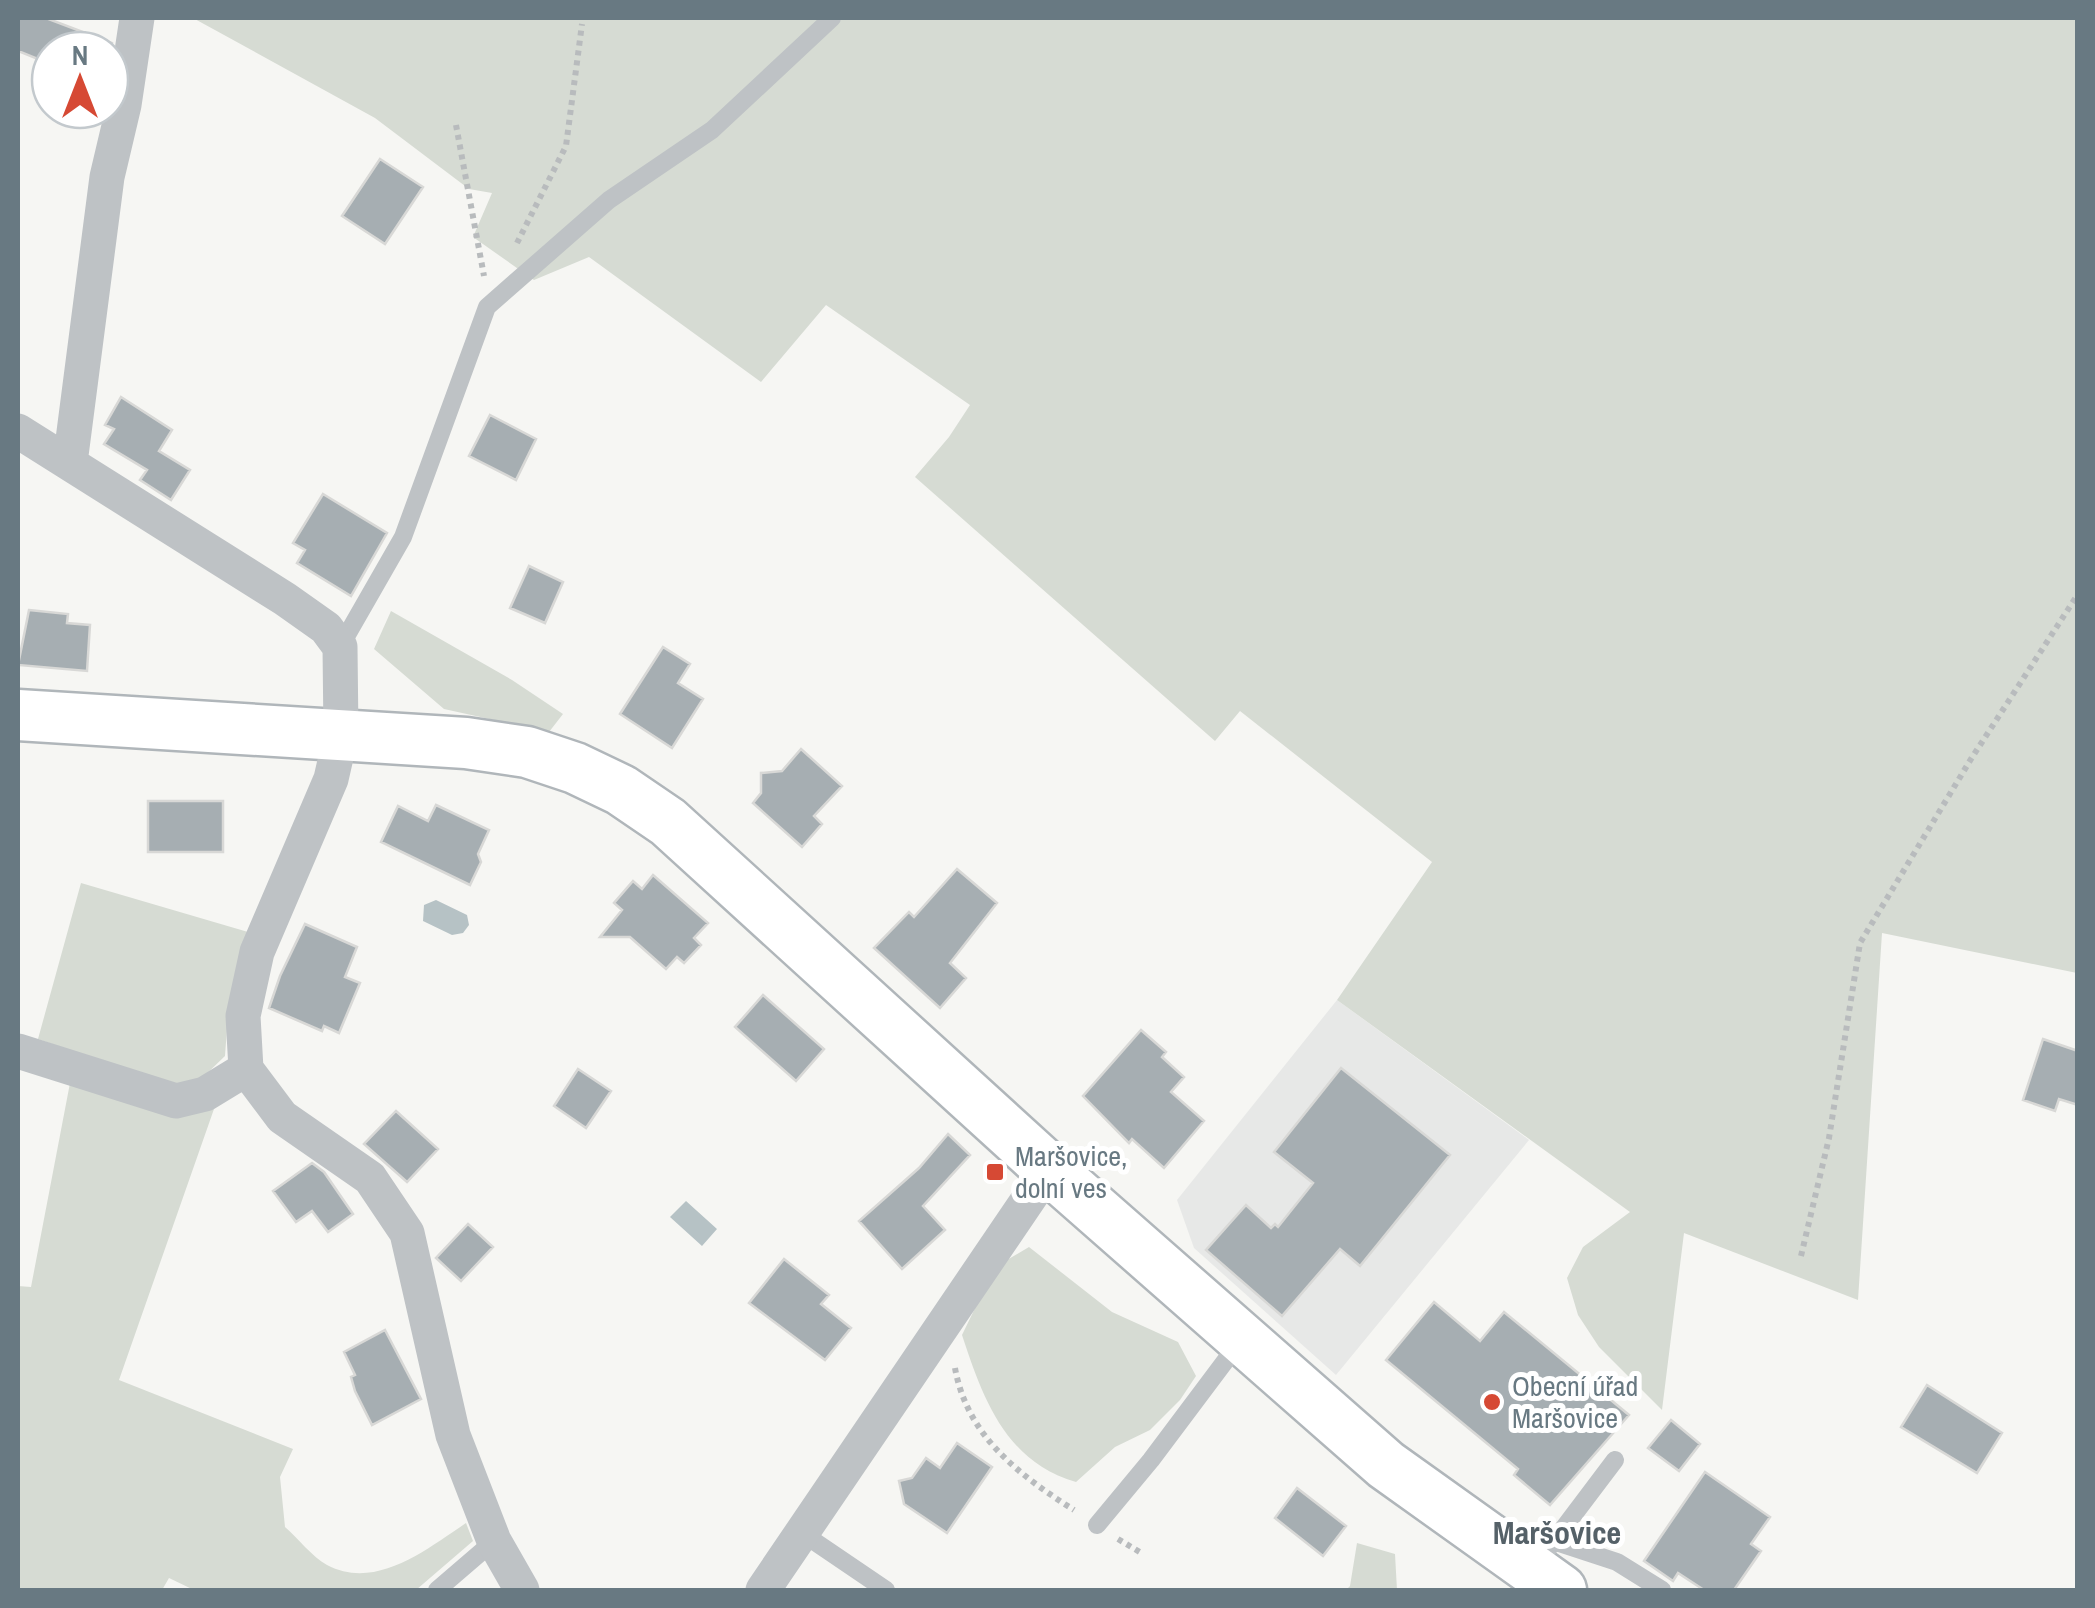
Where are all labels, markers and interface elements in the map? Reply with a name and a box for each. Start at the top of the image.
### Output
north arrow [30,30,130,130]
text: N [72,36,88,74]
place label: Maršovice, dolní ves [1015,1137,1127,1207]
marker: Maršovice, dolní ves [984,1161,1006,1183]
place label: Obecní úřad Maršovice [1512,1367,1638,1437]
marker: Obecní úřad Maršovice [1481,1391,1503,1413]
district label: Maršovice [1493,1511,1621,1554]

